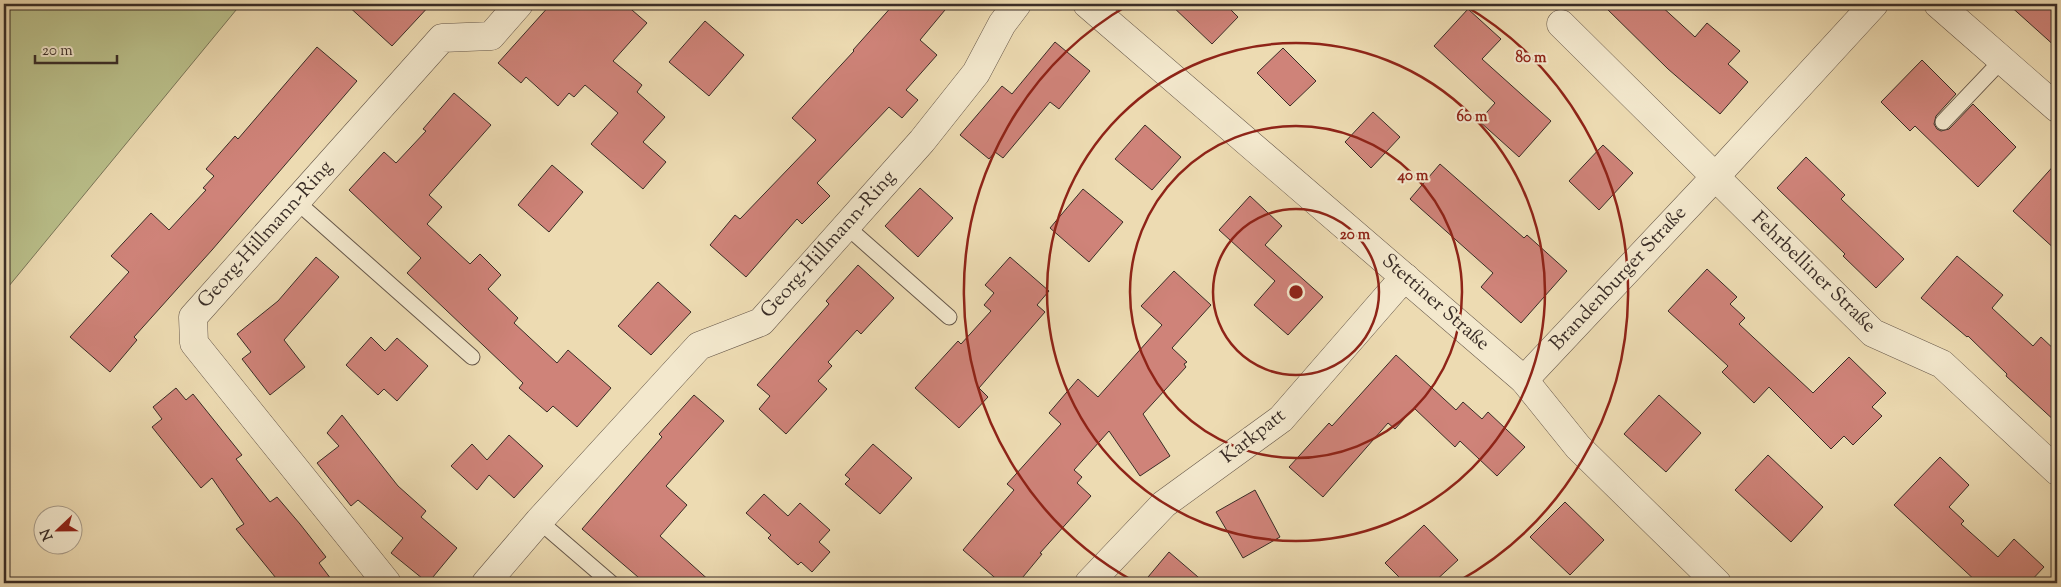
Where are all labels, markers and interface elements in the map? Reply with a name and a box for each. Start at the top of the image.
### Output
scale bar [35,32,118,64]
text: 20 m [42,41,73,62]
text: 80 m [1515,48,1547,69]
text: 60 m [1457,107,1488,128]
street label: Georg-Hillmann-Ring [191,154,341,316]
street label: Georg-Hillmann-Ring [754,164,904,326]
text: 40 m [1397,166,1429,187]
street label: Brandenburger Straße [1544,200,1694,358]
street label: Fehrbelliner Straße [1744,206,1882,340]
text: 20 m [1340,225,1371,246]
street label: Stettiner Straße [1374,248,1496,358]
centre of rings [1287,283,1305,301]
street label: Karkpatt [1215,402,1293,472]
north arrow [32,504,82,554]
text: N [36,525,59,543]

